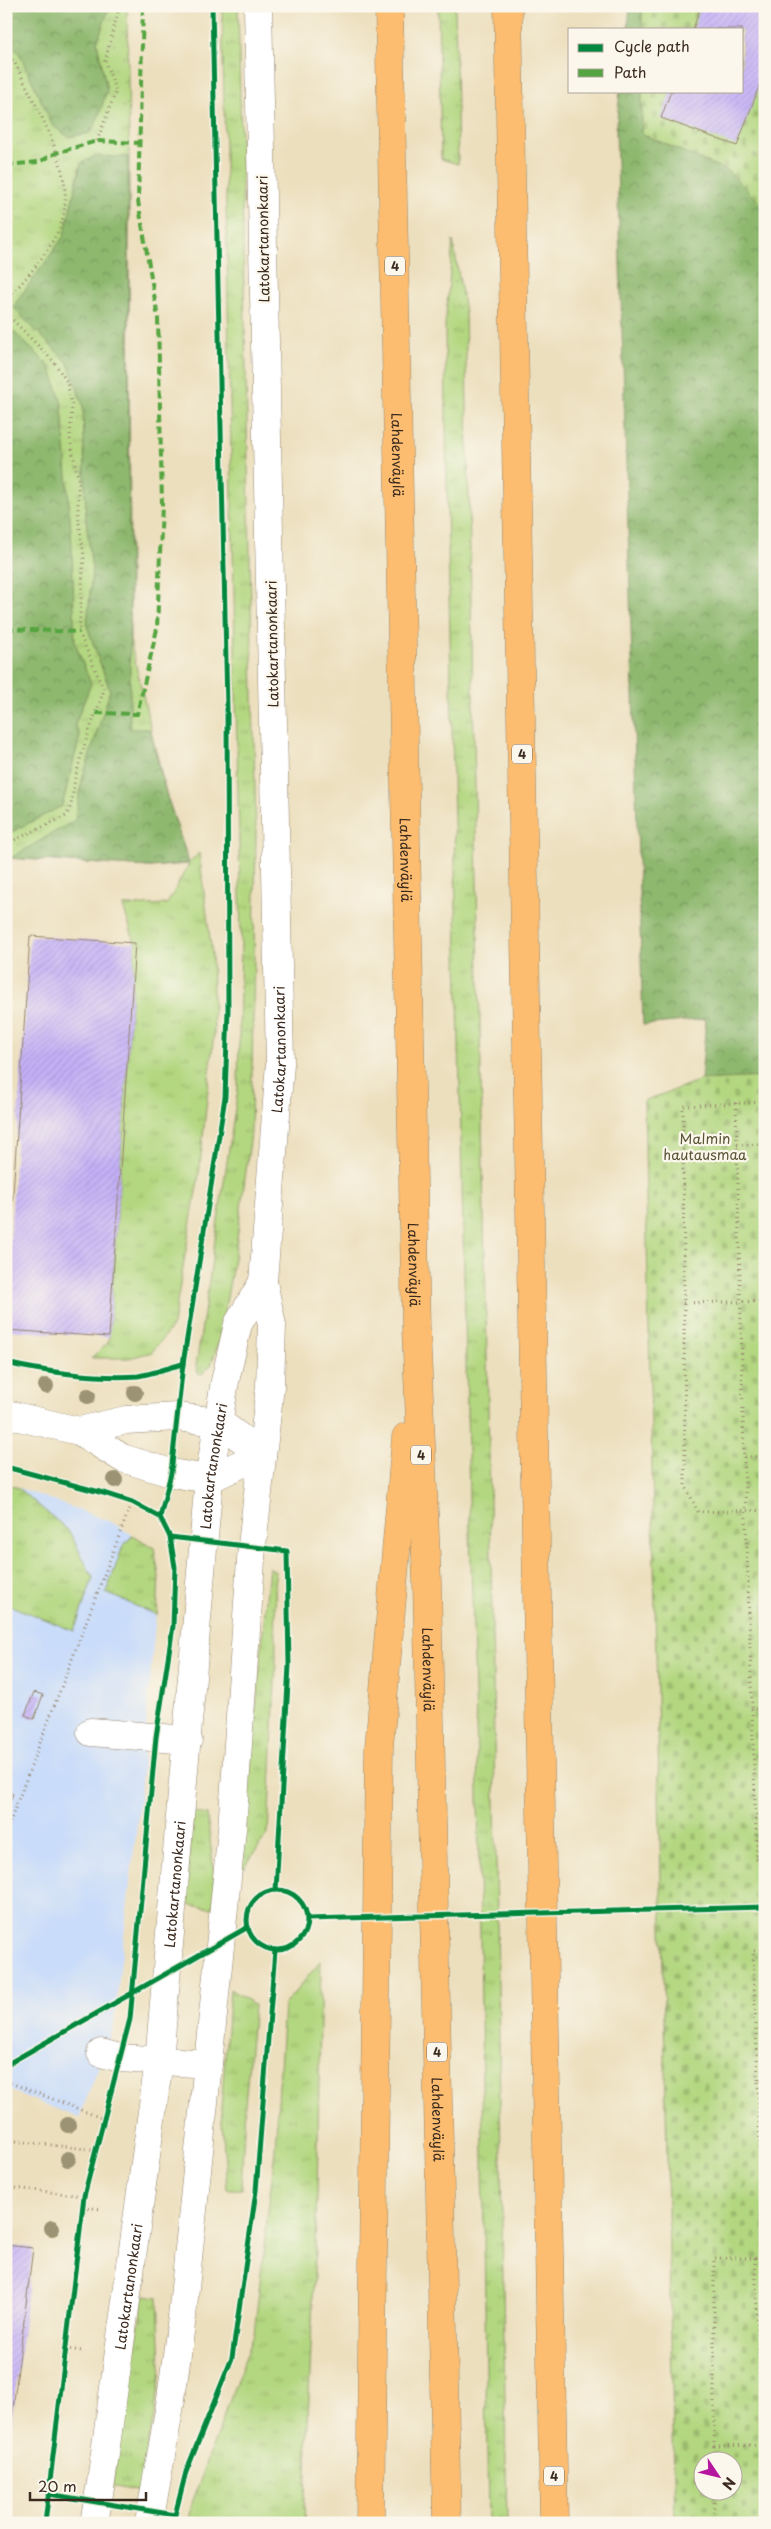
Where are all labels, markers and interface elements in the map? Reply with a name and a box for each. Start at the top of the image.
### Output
legend [568,28,744,92]
text: Cycle path [614,34,690,57]
text: Path [614,60,646,83]
street label: Latokartanonkaari [251,175,275,303]
road number: 4 [385,256,405,276]
street label: Lahdenväylä [387,413,410,498]
street label: Latokartanonkaari [260,580,284,708]
road number: 4 [512,744,532,764]
street label: Lahdenväylä [395,817,418,903]
street label: Latokartanonkaari [266,986,291,1114]
park label: Malmin hautausmaa [663,1128,747,1165]
street label: Lahdenväylä [403,1222,426,1307]
street label: Latokartanonkaari [194,1401,232,1530]
road number: 4 [411,1446,431,1464]
street label: Lahdenväylä [417,1627,440,1712]
street label: Latokartanonkaari [158,1820,190,1949]
road number: 4 [427,2042,447,2062]
street label: Lahdenväylä [427,2077,450,2162]
street label: Latokartanonkaari [109,2222,147,2351]
north arrow [694,2452,744,2502]
road number: 4 [544,2466,564,2486]
scale bar [30,2469,146,2501]
text: N [717,2473,741,2494]
text: 20 m [38,2474,77,2497]

